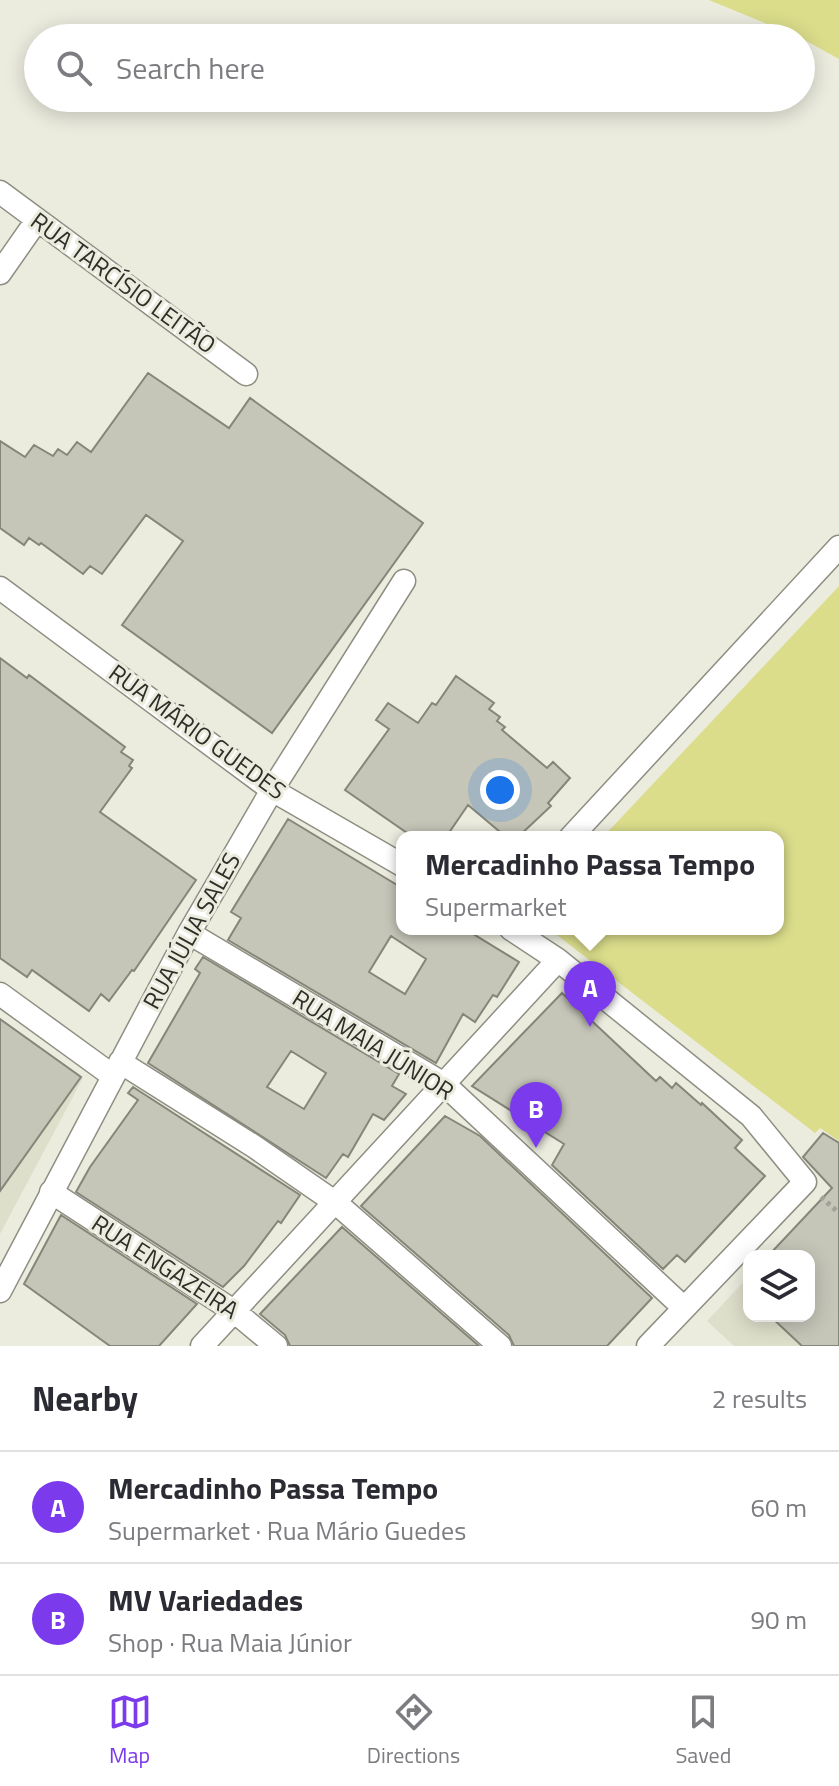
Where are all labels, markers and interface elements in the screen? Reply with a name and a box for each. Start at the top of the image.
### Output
search box [24,24,815,112]
text: Search here [116,45,265,91]
icon: search [52,46,96,90]
street label: RUA TARCÍSIO LEITÃO [24,203,224,362]
street label: RUA MÁRIO GUEDES [102,655,294,808]
your location [480,770,520,810]
popup [396,831,784,935]
text: Mercadinho Passa Tempo [425,841,755,887]
street label: RUA JÚLIA SALES [133,846,249,1015]
text: Supermarket [425,887,567,926]
pin: A [564,961,616,1027]
street label: RUA MAIA JÚNIOR [286,980,461,1108]
pin: B [510,1082,562,1148]
street label: RUA ENGAZEIRA [85,1205,246,1327]
map controls [743,1250,815,1322]
button: layers [743,1250,815,1322]
text: Nearby [32,1372,138,1424]
text: 2 results [712,1379,807,1418]
text: Mercadinho Passa Tempo [108,1465,438,1511]
text: A [50,1488,66,1527]
text: 60 m [750,1488,807,1527]
text: Supermarket · Rua Mário Guedes [108,1511,466,1550]
text: MV Variedades [108,1577,303,1623]
text: B [50,1600,66,1639]
text: 90 m [750,1600,807,1639]
text: Shop · Rua Maia Júnior [108,1623,352,1662]
tab: Map [108,1690,152,1772]
tab: Directions [367,1690,460,1772]
tab: Saved [675,1690,731,1772]

